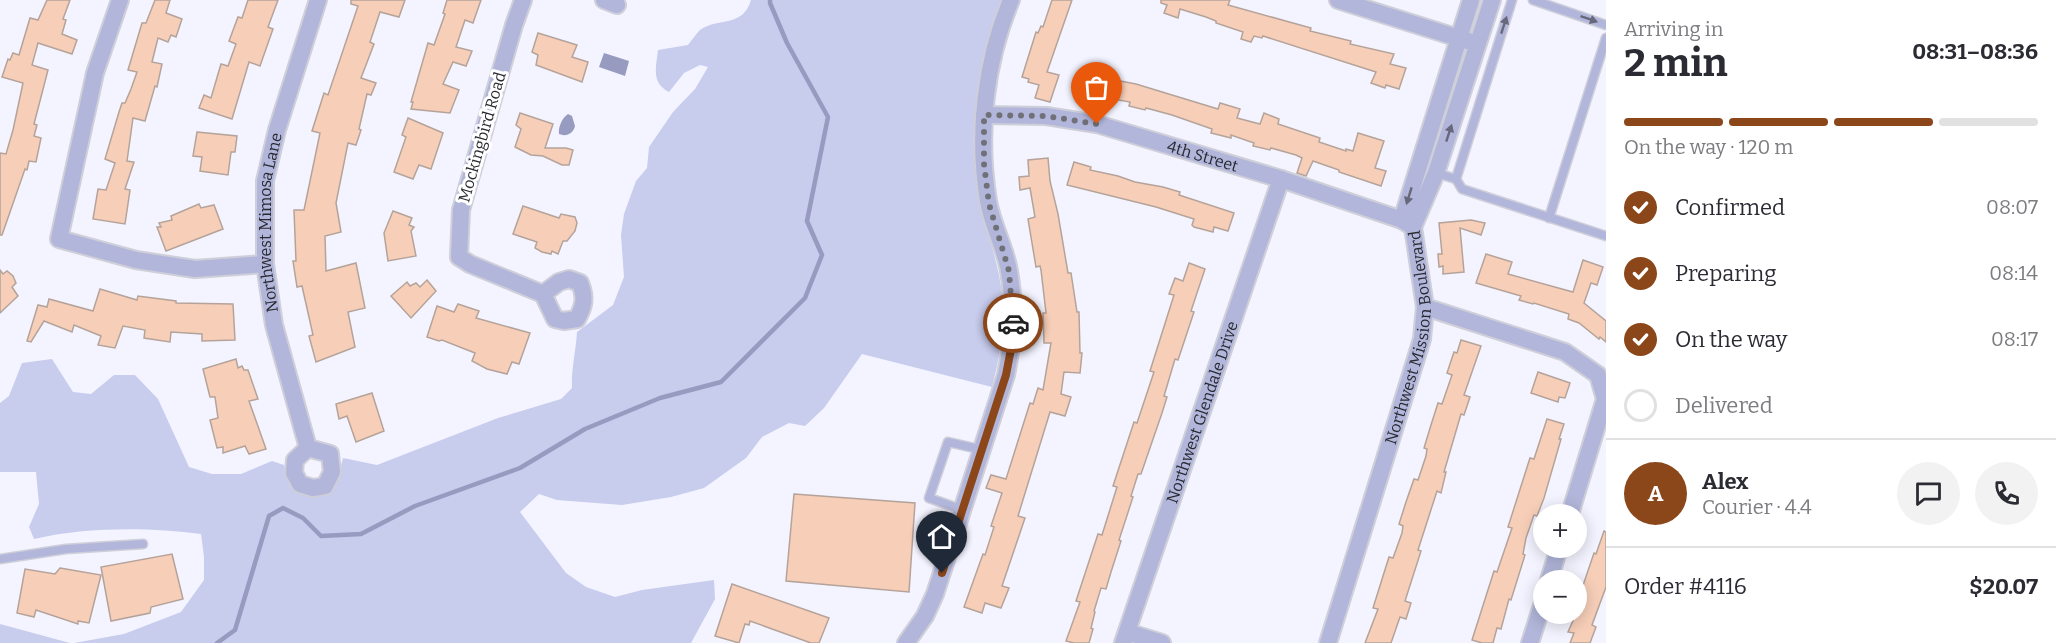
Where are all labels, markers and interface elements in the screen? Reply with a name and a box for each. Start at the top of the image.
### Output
one-way arrow [1580,15,1598,25]
one-way arrow [1500,16,1509,34]
text: Arriving in [1624,17,1723,41]
text: 08:31–08:36 [1912,38,2038,65]
text: 2 min [1624,40,1728,86]
pin [1071,62,1122,124]
street label: Mockingbird Road [454,69,510,204]
icon: bag [1080,71,1113,104]
one-way arrow [1445,124,1454,142]
street label: Northwest Mimosa Lane [256,131,286,314]
text: On the way · 120 m [1624,135,1793,159]
street label: 4th Street [1165,136,1241,175]
one-way arrow [1404,187,1413,205]
icon: check [1624,191,1657,224]
text: Confirmed [1675,194,1785,221]
text: 08:07 [1986,195,2038,219]
street label: Northwest Mission Boulevard [1381,229,1435,447]
icon: check [1624,257,1657,290]
text: Preparing [1675,260,1777,287]
text: 08:14 [1989,261,2038,285]
courier [983,293,1043,353]
icon: car [997,307,1030,340]
street label: Northwest Glendale Drive [1162,319,1241,506]
icon: check [1624,323,1657,356]
text: On the way [1675,326,1787,353]
text: 08:17 [1991,327,2038,351]
text: Delivered [1675,392,1773,419]
button: chat [1897,462,1960,525]
button: phone [1975,462,2038,525]
text: Alex [1702,468,1748,495]
text: A [1648,480,1663,507]
text: Courier · 4.4 [1702,495,1812,519]
map controls [1533,504,1587,624]
button: + [1533,504,1587,558]
pin [916,511,967,573]
icon: home [925,520,958,553]
button: − [1533,570,1587,624]
text: Order #4116 [1624,573,1747,600]
text: $20.07 [1969,573,2038,600]

